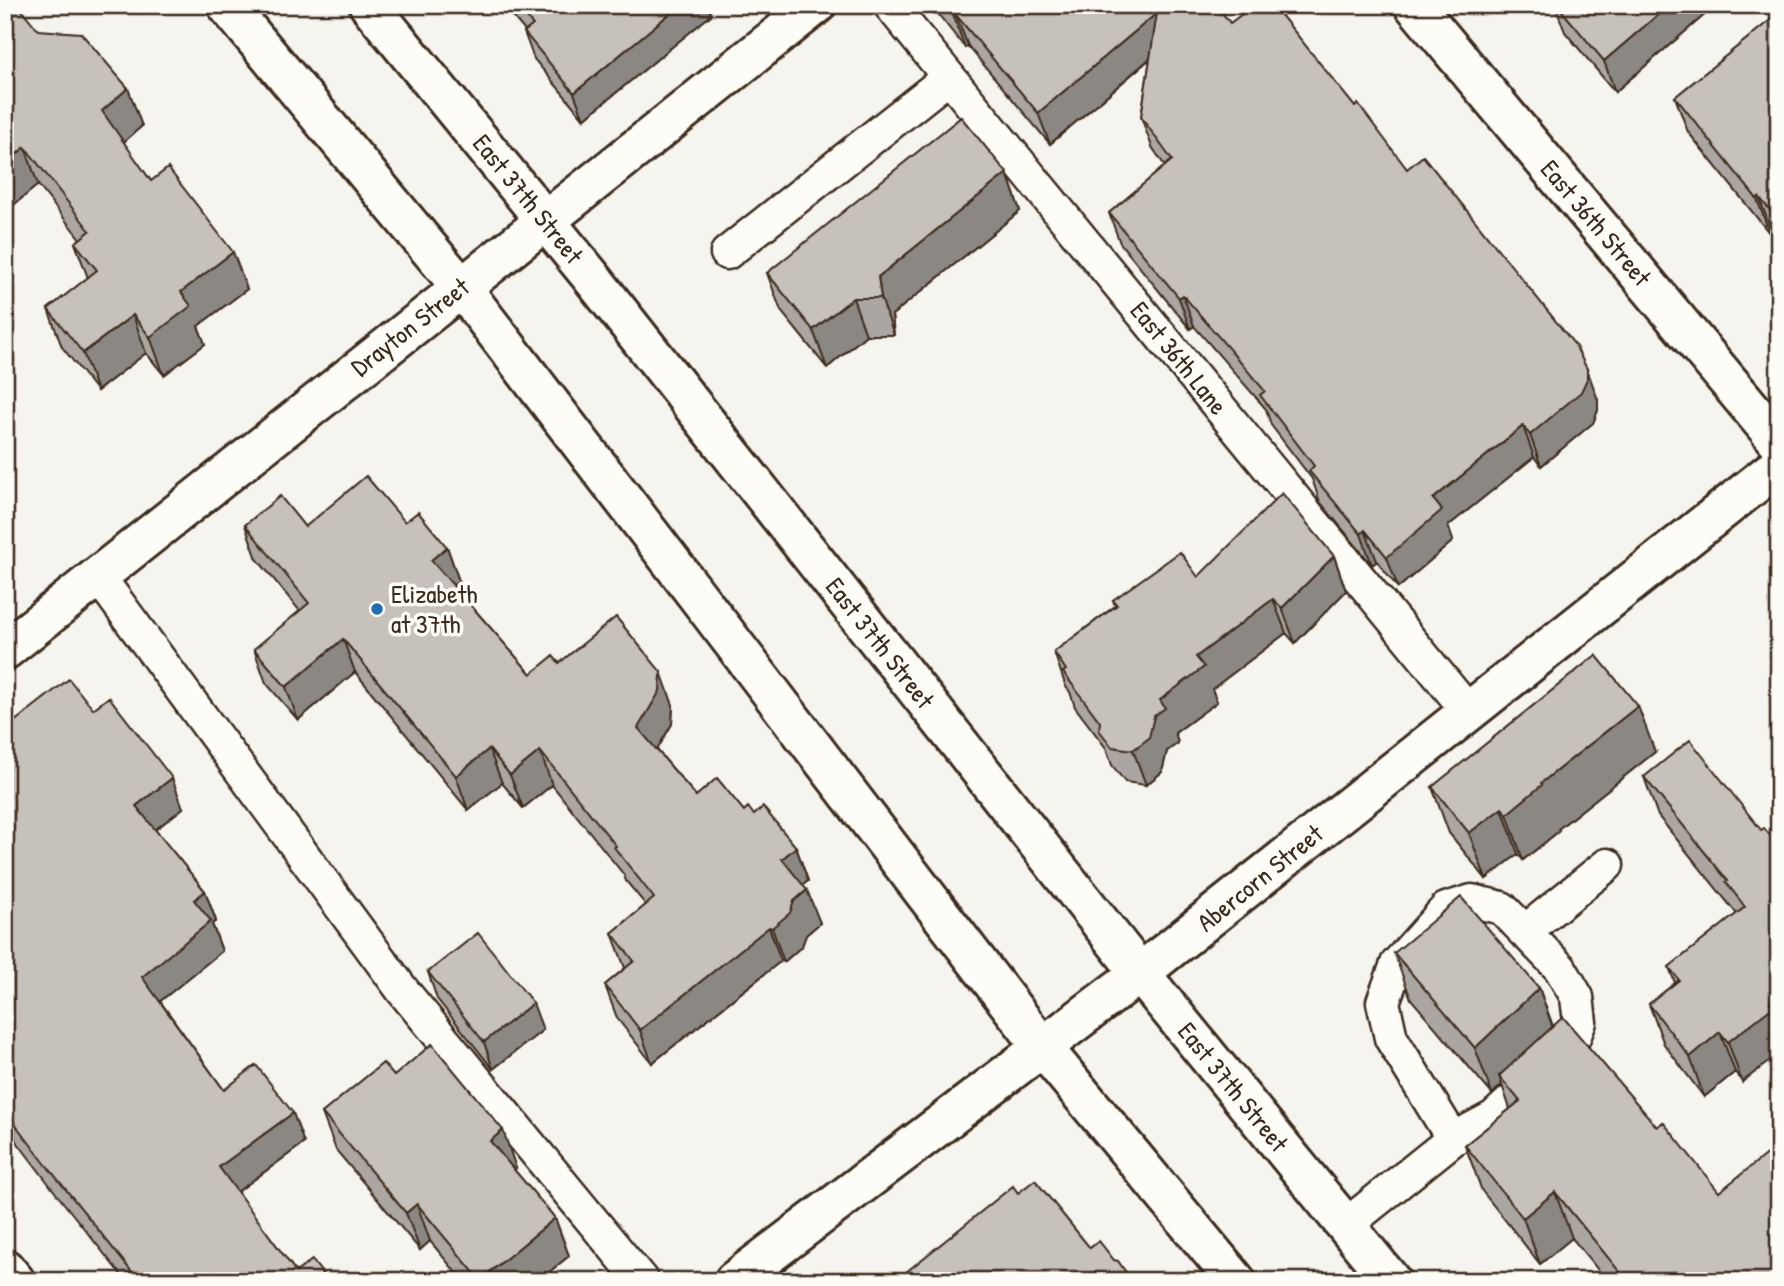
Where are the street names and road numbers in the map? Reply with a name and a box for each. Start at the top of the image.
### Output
street label: East 37th Street [465,126,592,272]
street label: East 36th Street [1533,152,1660,294]
street label: Drayton Street [343,269,477,384]
street label: East 36th Lane [1123,294,1236,422]
street label: East 37th Street [818,570,943,716]
street label: Abercorn Street [1189,815,1331,939]
street label: East 37th Street [1170,1014,1297,1160]

